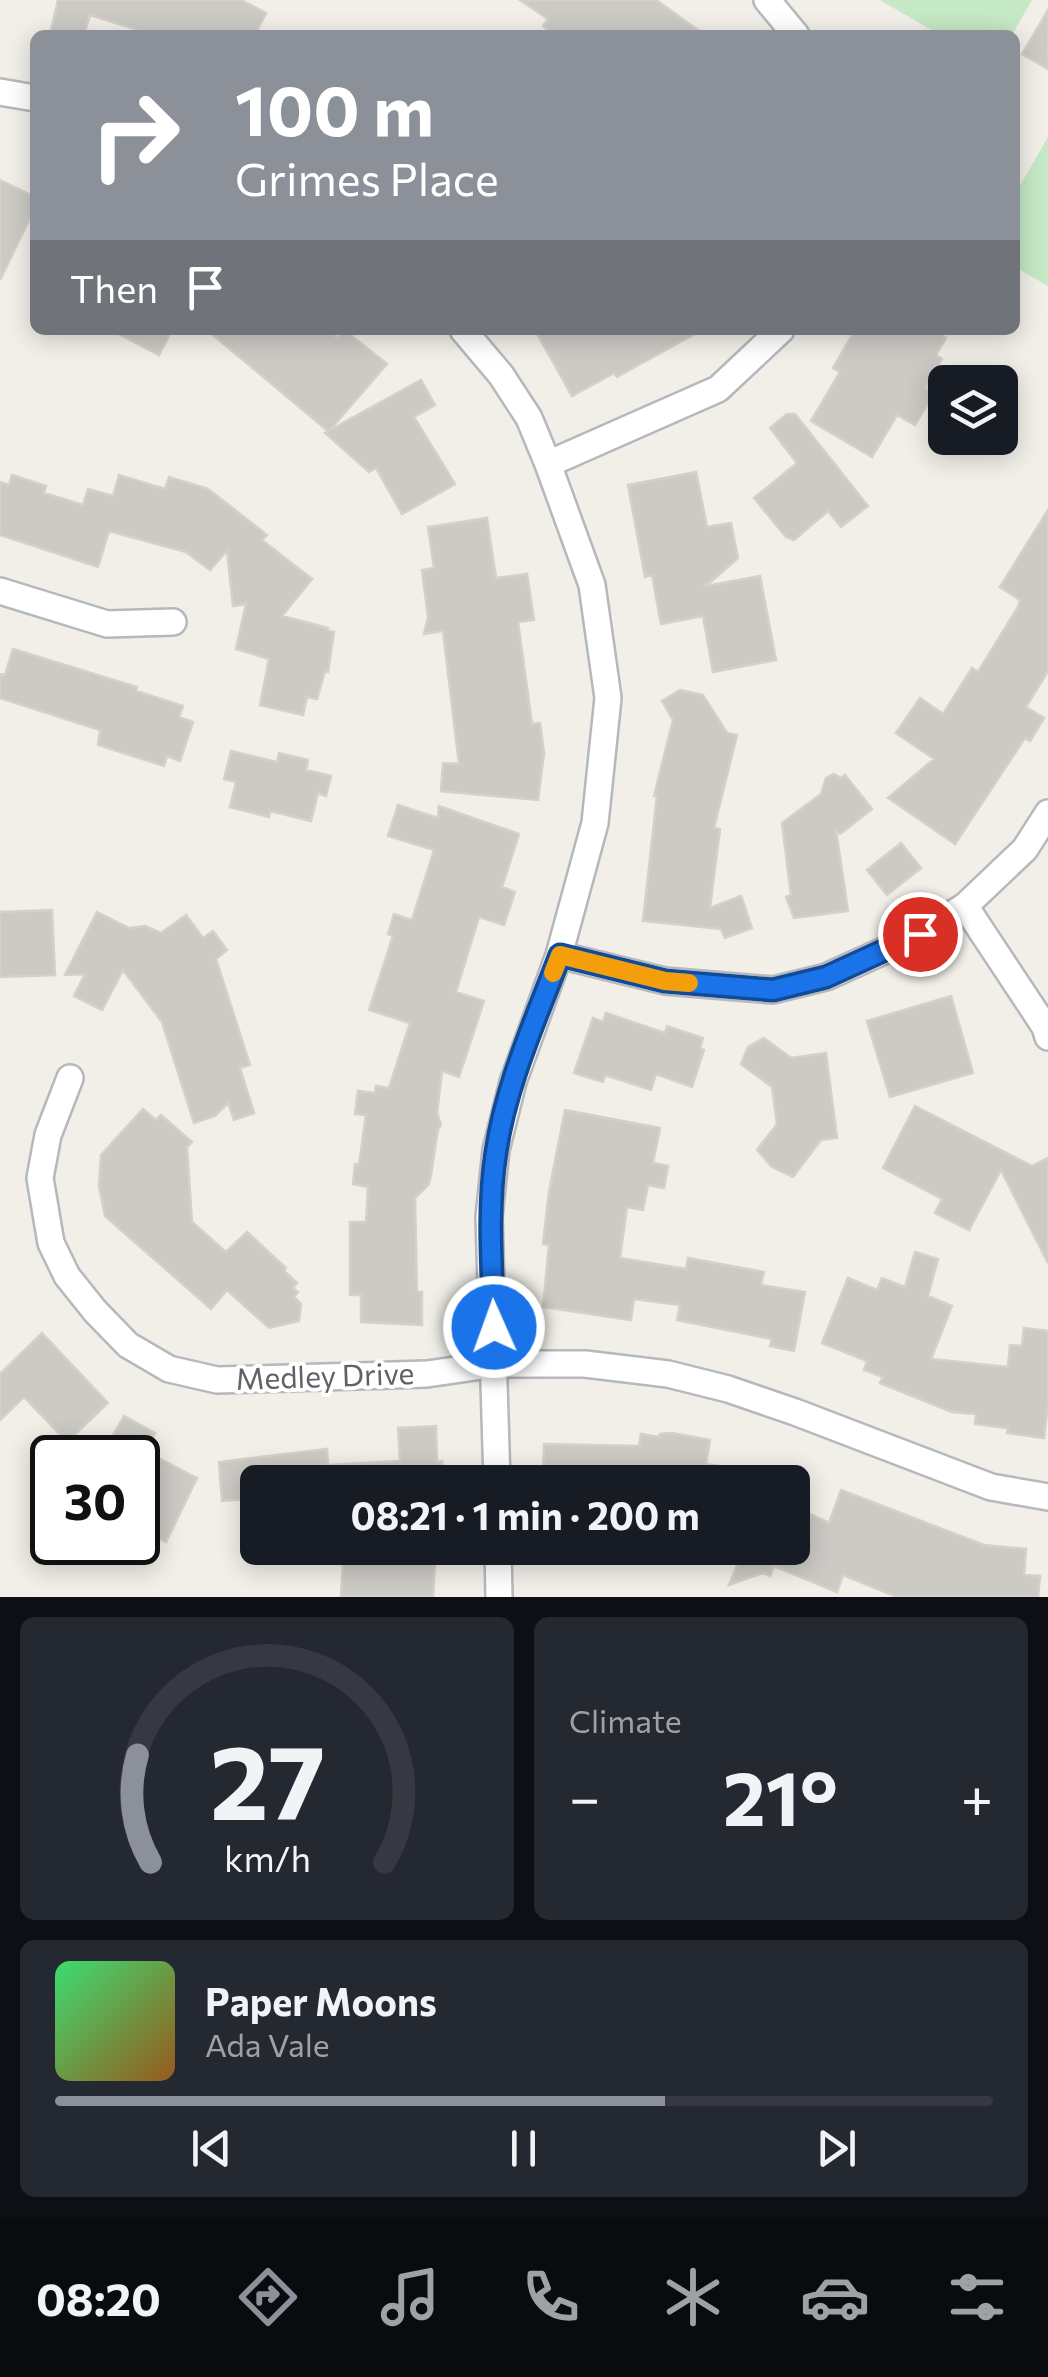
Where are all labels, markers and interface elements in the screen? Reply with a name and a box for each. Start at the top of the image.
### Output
text: 100 m [235,65,434,150]
icon: right [70,70,200,200]
text: Grimes Place [235,150,499,205]
icon: arrive [178,260,233,315]
text: Then [70,264,158,311]
map controls [928,365,1018,455]
button: layers [928,365,1018,455]
pin [878,892,963,977]
icon: arrive [893,907,948,962]
position arrow [442,1275,546,1379]
street label: Medley Drive [235,1353,415,1396]
speed limit sign: 30 [30,1435,160,1565]
text: 08:21 · 1 min · 200 m [350,1491,700,1538]
text: Climate [569,1700,682,1740]
text: 27 [209,1714,325,1841]
text: 21° [723,1750,838,1841]
text: − [569,1762,600,1829]
text: + [961,1762,993,1829]
text: km/h [224,1836,310,1879]
text: Paper Moons [205,1977,437,2024]
text: Ada Vale [205,2024,330,2064]
icon: previous [184,2121,239,2176]
icon: pause [496,2121,551,2176]
icon: next [809,2121,864,2176]
icon: directions [233,2262,303,2332]
icon: music [375,2262,445,2332]
icon: phone [516,2262,586,2332]
icon: climate [658,2262,728,2332]
icon: car [800,2262,870,2332]
icon: filters [942,2262,1012,2332]
text: 08:20 [36,2270,161,2325]

